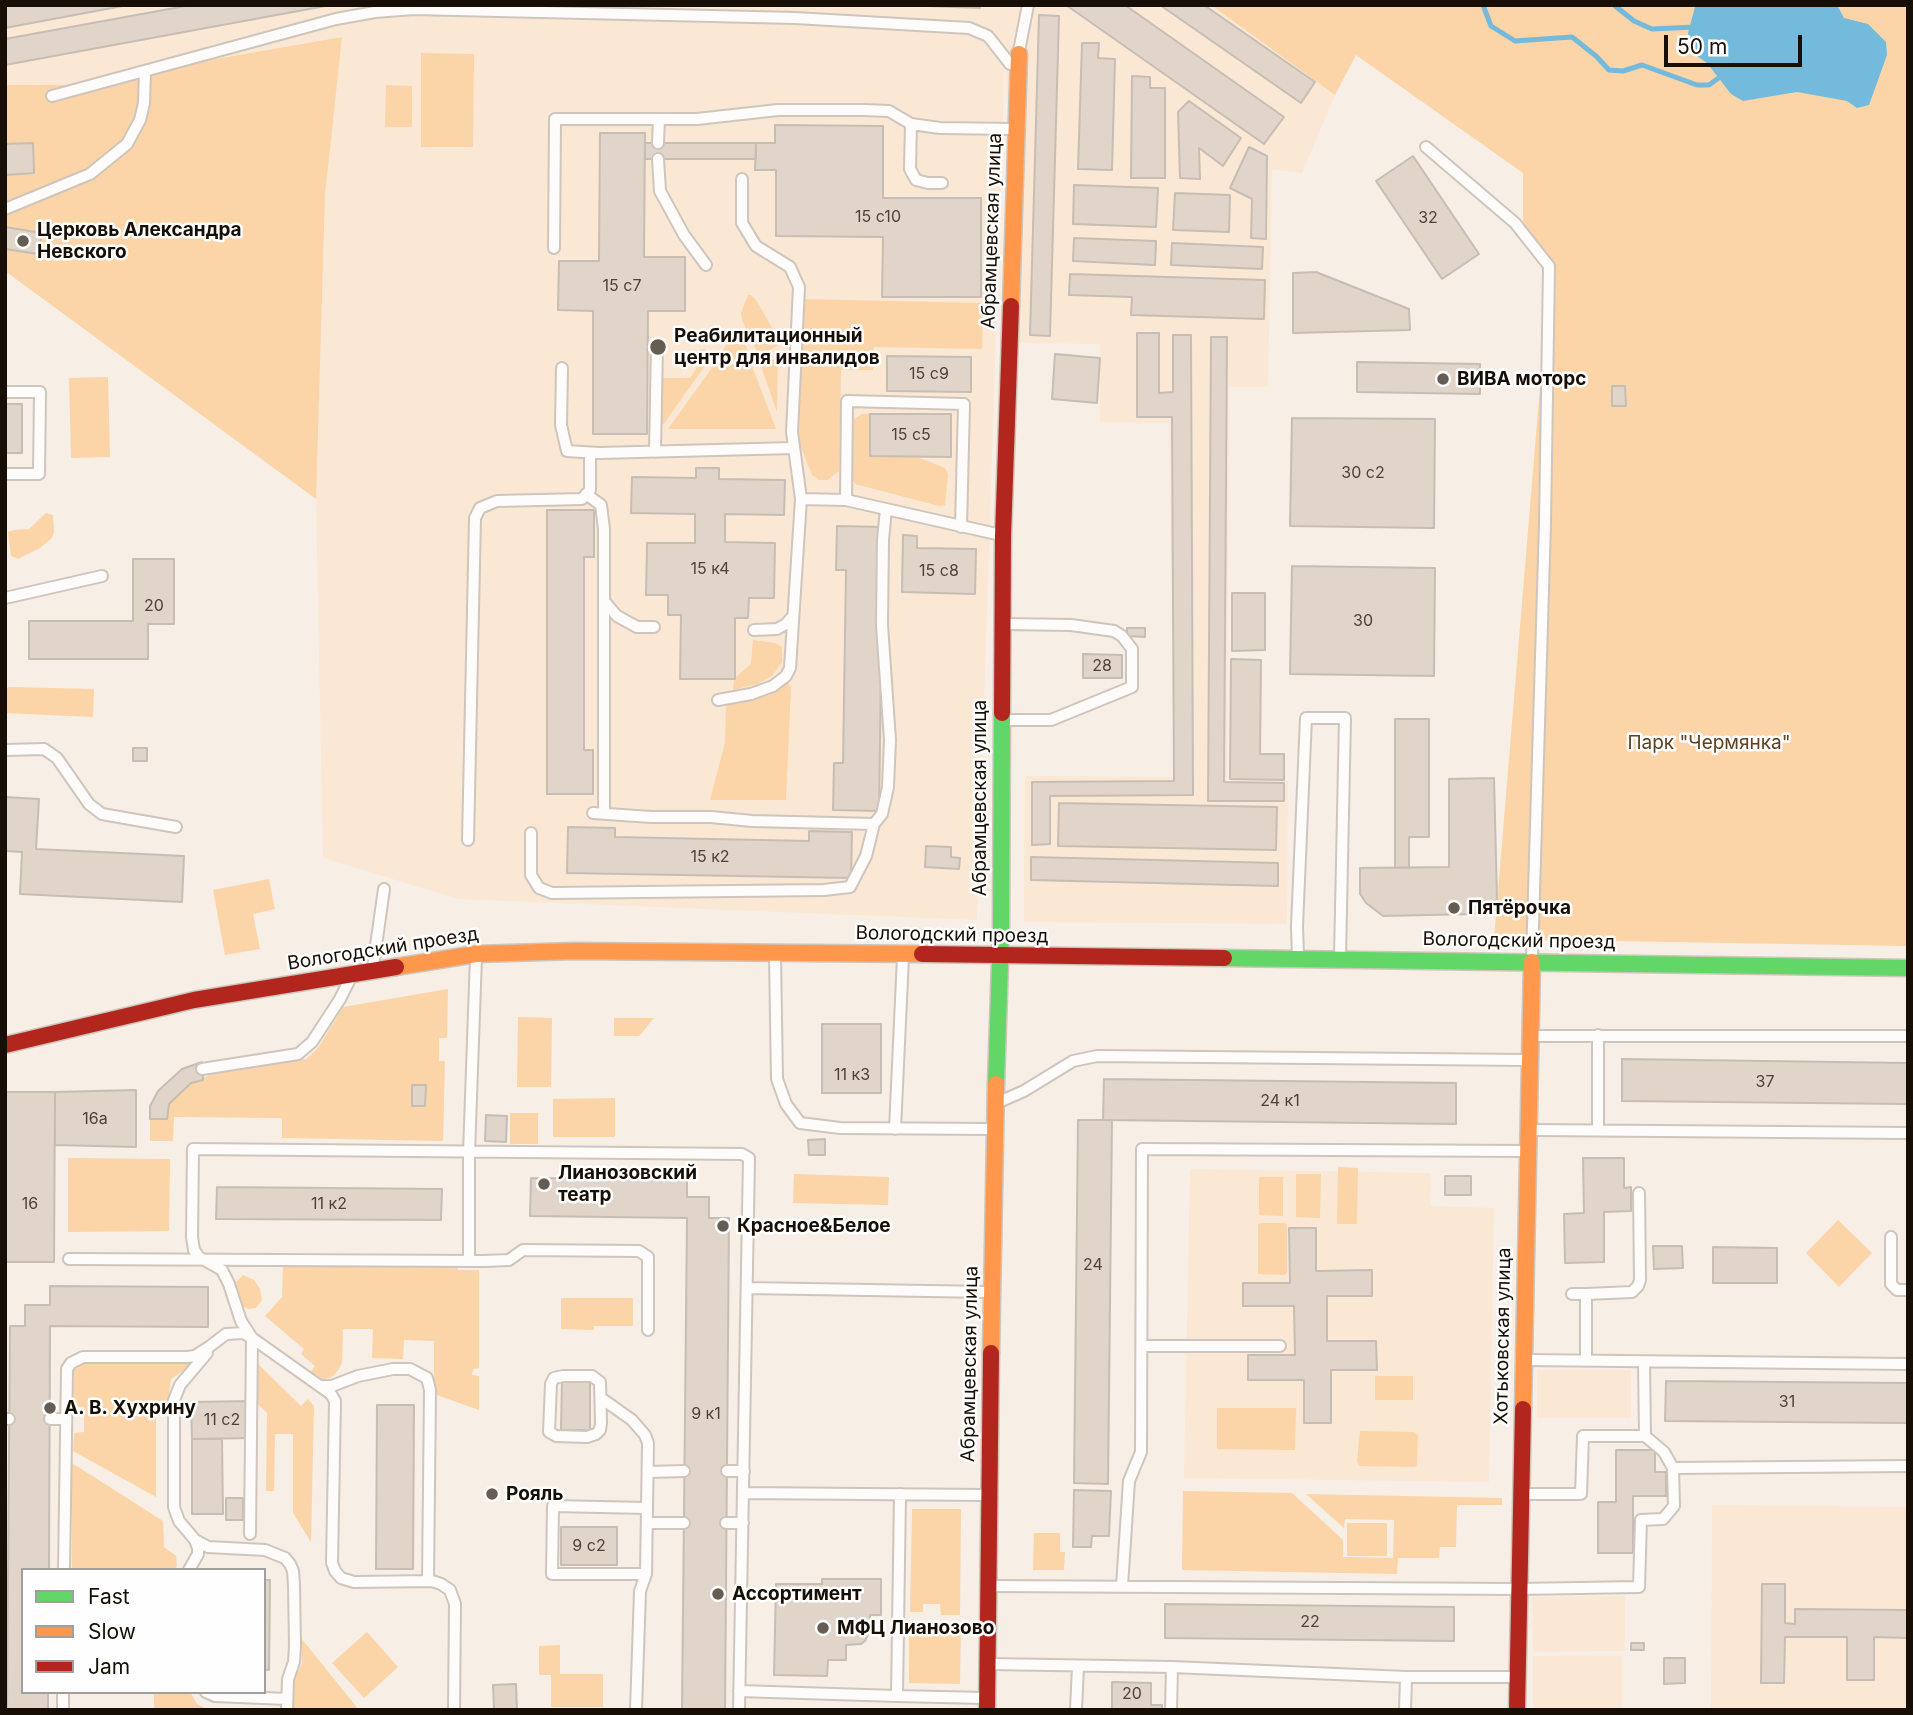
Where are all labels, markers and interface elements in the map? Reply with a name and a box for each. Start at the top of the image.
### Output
scale bar [1668,21,1806,65]
text: 50 m [1677,34,1727,59]
street label: Абрамцевская улица [977,132,1007,330]
house number: 15 с10 [855,207,901,227]
house number: 32 [1418,208,1438,228]
place label: Церковь Александра Невского [37,219,242,263]
marker: Церковь Александра Невского [15,233,31,249]
house number: 15 с7 [603,276,641,296]
place label: Реабилитационный центр для инвалидов [674,325,880,369]
marker: Реабилитационный центр для инвалидов [648,337,668,357]
house number: 15 с9 [909,364,949,384]
place label: ВИВА моторс [1457,368,1586,390]
marker: ВИВА моторс [1435,371,1451,387]
house number: 15 с5 [891,425,931,445]
house number: 30 с2 [1341,463,1385,483]
house number: 15 к4 [690,559,730,579]
house number: 15 с8 [919,561,959,581]
house number: 20 [144,596,164,616]
house number: 30 [1353,611,1373,631]
house number: 28 [1092,656,1112,676]
street label: Абрамцевская улица [969,700,991,896]
park label: Парк "Чермянка" [1627,732,1791,754]
house number: 15 к2 [690,847,730,867]
place label: Пятёрочка [1468,897,1571,919]
marker: Пятёрочка [1446,900,1462,916]
street label: Вологодский проезд [855,922,1049,948]
street label: Вологодский проезд [286,923,480,975]
street label: Вологодский проезд [1422,928,1616,954]
house number: 11 к3 [834,1065,870,1085]
house number: 37 [1756,1072,1774,1092]
house number: 24 к1 [1260,1091,1300,1111]
house number: 16а [82,1109,108,1129]
place label: Лианозовский театр [558,1162,697,1206]
marker: Лианозовский театр [536,1176,552,1192]
house number: 16 [22,1194,38,1214]
house number: 11 к2 [311,1194,347,1214]
place label: Красное&Белое [737,1215,891,1237]
marker: Красное&Белое [715,1218,731,1234]
street label: Хотьковская улица [1490,1247,1516,1425]
house number: 24 [1083,1255,1103,1275]
street label: Абрамцевская улица [957,1266,983,1462]
house number: 31 [1779,1392,1795,1412]
place label: А. В. Хухрину [64,1397,196,1419]
marker: А. В. Хухрину [42,1400,58,1416]
house number: 9 к1 [691,1404,721,1424]
house number: 11 с2 [204,1410,240,1430]
place label: Рояль [506,1483,563,1505]
marker: Рояль [484,1486,500,1502]
house number: 9 с2 [572,1536,606,1556]
legend [21,1568,266,1694]
place label: Ассортимент [732,1583,862,1605]
text: Fast [88,1584,130,1609]
marker: Ассортимент [710,1586,726,1602]
house number: 22 [1300,1612,1320,1632]
place label: МФЦ Лианозово [837,1617,994,1639]
text: Slow [88,1619,136,1644]
marker: МФЦ Лианозово [815,1620,831,1636]
text: Jam [88,1654,130,1679]
house number: 20 [1122,1684,1142,1704]

